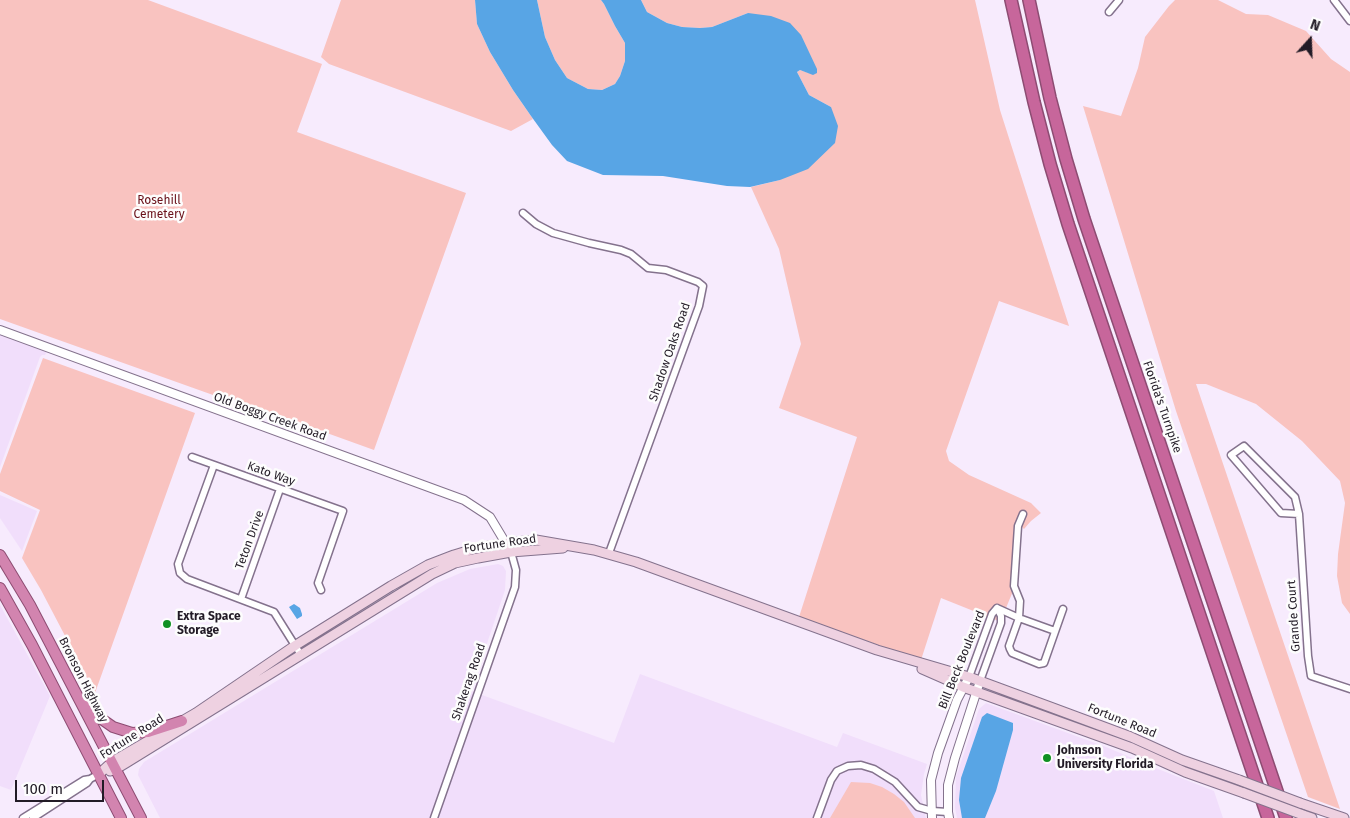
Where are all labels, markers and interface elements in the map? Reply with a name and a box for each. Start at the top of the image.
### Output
north arrow [1285,15,1335,65]
text: N [1308,16,1323,35]
park label: Rosehill Cemetery [133,194,185,222]
street label: Shadow Oaks Road [646,301,694,403]
street label: Florida's Turnpike [1139,359,1185,455]
street label: Old Boggy Creek Road [212,390,328,444]
street label: Kato Way [245,459,297,489]
street label: Teton Drive [233,509,267,571]
street label: Fortune Road [463,532,537,556]
street label: Grande Court [1284,580,1304,652]
street label: Bill Beck Boulevard [936,609,988,711]
place label: Extra Space Storage [177,610,241,638]
marker: Extra Space Storage [161,618,173,630]
street label: Bronson Highway [55,635,111,725]
street label: Shakerag Road [449,642,489,722]
street label: Fortune Road [1086,701,1158,741]
street label: Fortune Road [97,712,167,762]
place label: Johnson University Florida [1057,744,1153,772]
marker: Johnson University Florida [1041,752,1053,764]
scale bar [18,770,106,802]
text: 100 m [23,780,63,798]

